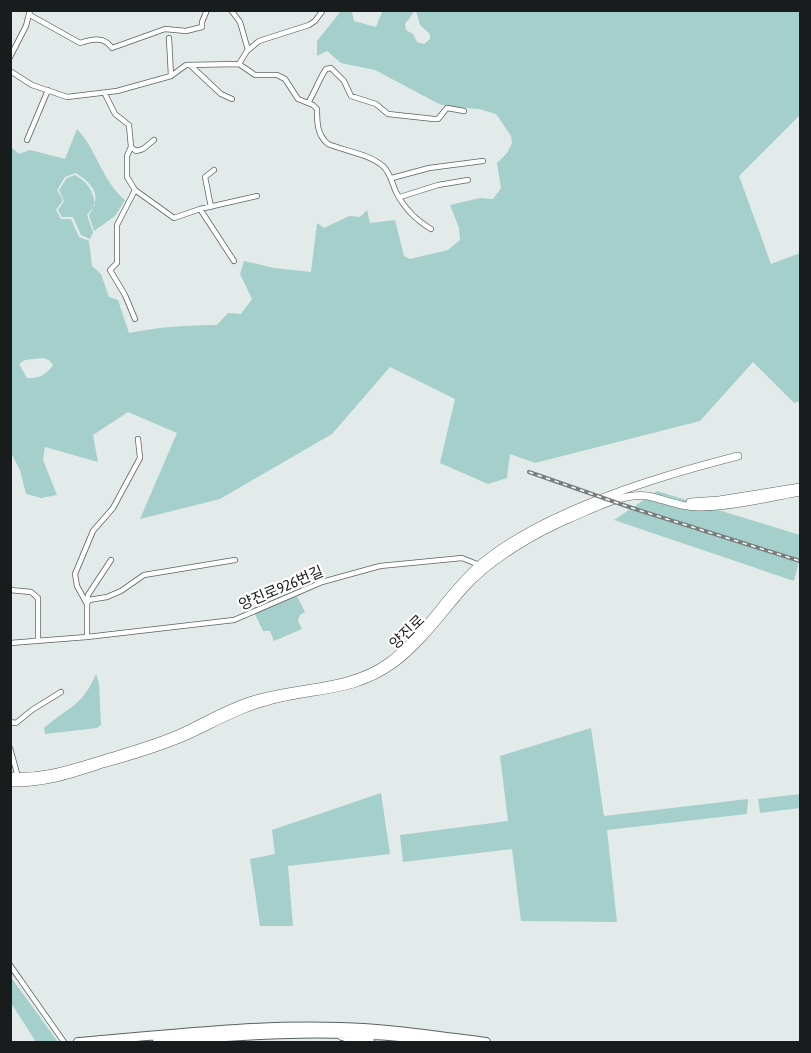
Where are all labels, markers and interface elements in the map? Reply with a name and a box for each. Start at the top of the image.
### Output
street label: 양진로926번길 [236,562,326,613]
street label: 양진로 [386,611,427,652]

